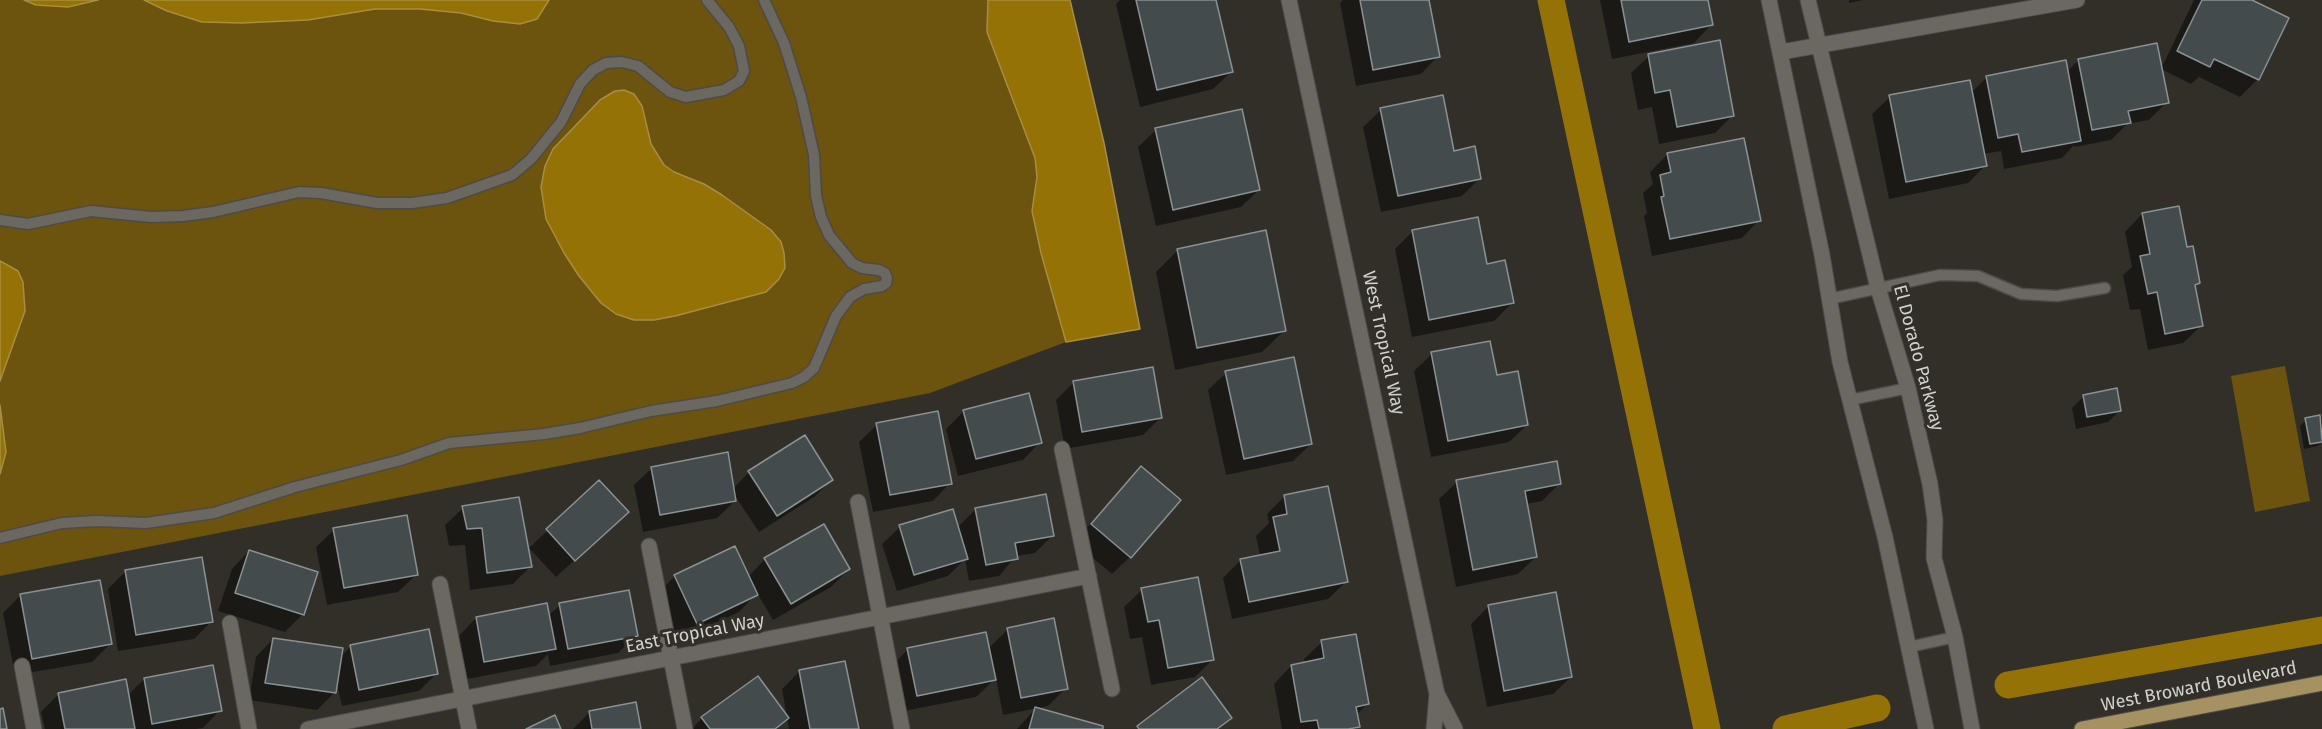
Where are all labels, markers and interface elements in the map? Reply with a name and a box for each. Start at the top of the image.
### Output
street label: West Tropical Way [1357,269,1409,417]
street label: El Dorado Parkway [1888,283,1948,433]
street label: East Tropical Way [624,610,766,658]
street label: West Broward Boulevard [2099,657,2299,717]

